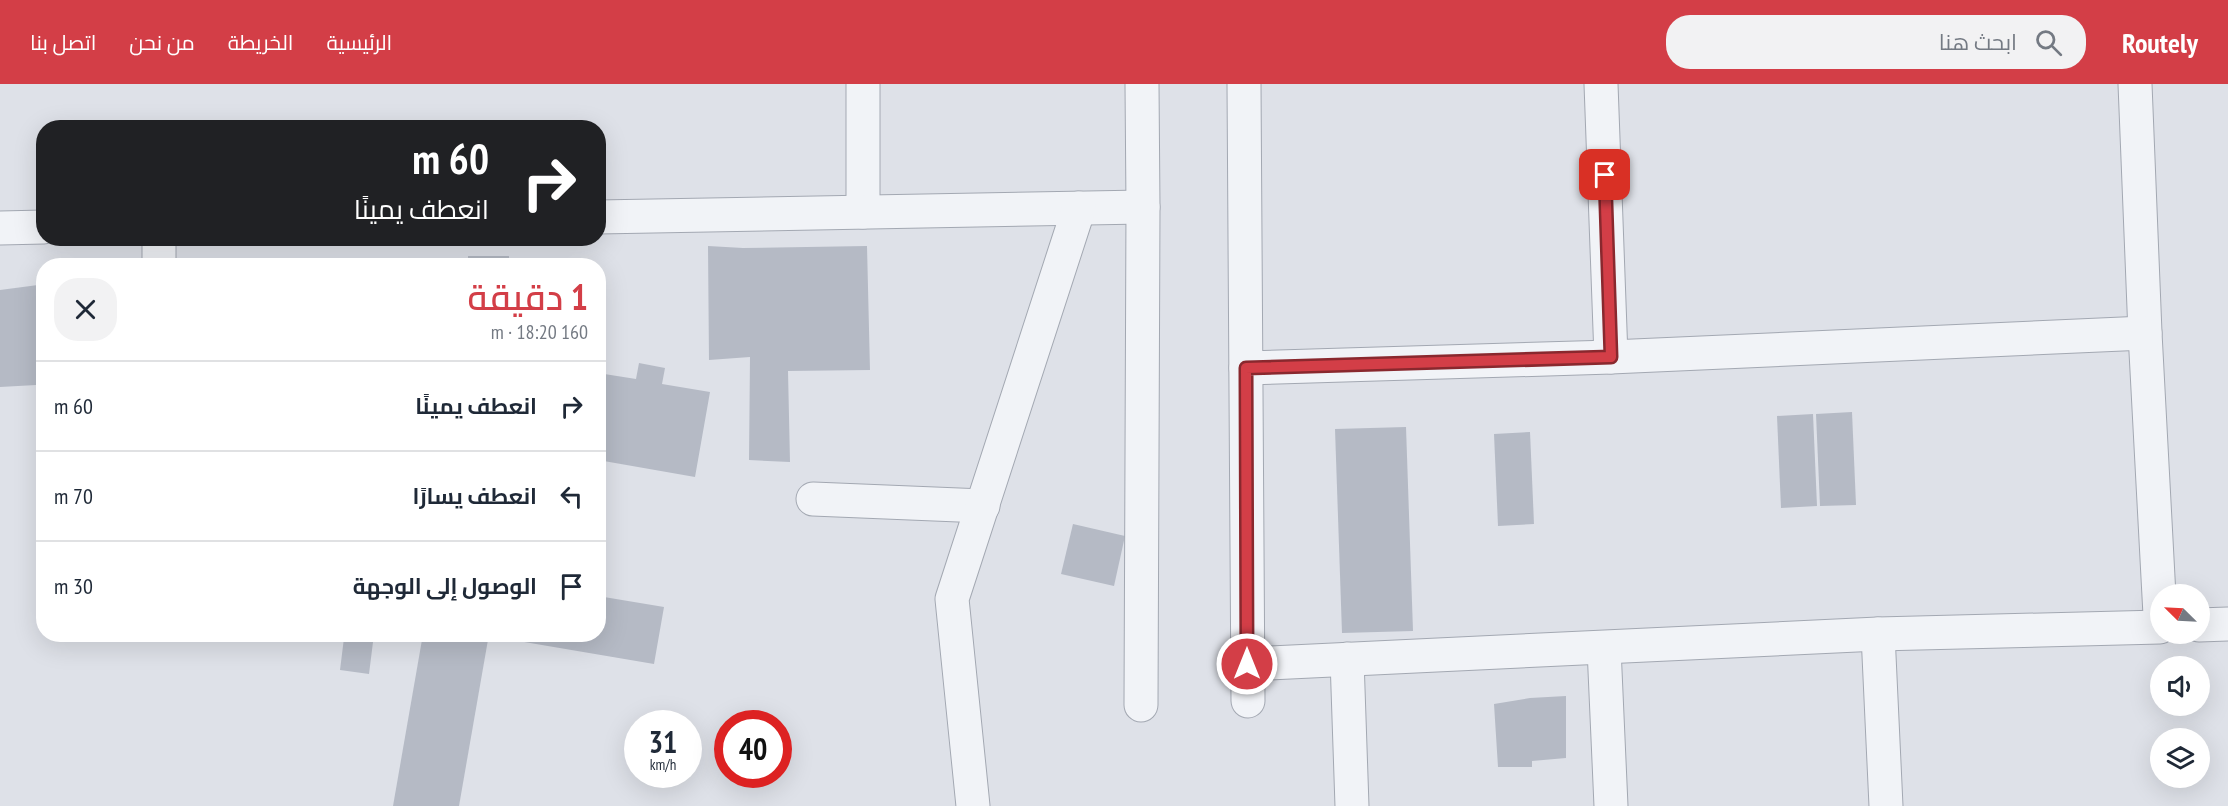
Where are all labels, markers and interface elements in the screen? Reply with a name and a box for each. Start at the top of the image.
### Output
search box [1666,15,2086,69]
text: Routely [2122,24,2198,61]
icon: search [2032,26,2065,59]
text: ابحث هنا [1939,28,2017,56]
text: اتصل بنا [30,29,96,56]
text: من نحن [129,29,195,56]
text: الخريطة [228,29,293,56]
text: الرئيسية [326,29,392,56]
text: 60 m [412,131,489,186]
icon: right [510,144,588,222]
pin [1579,149,1630,200]
icon: arrive [1588,158,1621,191]
text: انعطف يمينًا [354,192,489,226]
text: 1 دقيقة [468,273,588,320]
button: close [54,278,117,341]
text: 160 m · 18:20 [491,319,588,345]
icon: right [555,390,588,423]
text: 60 m [54,392,93,420]
text: انعطف يمينًا [415,392,537,420]
icon: left [555,480,588,513]
text: 70 m [54,482,93,510]
text: انعطف يسارًا [413,482,537,510]
icon: arrive [555,570,588,603]
text: 30 m [54,572,93,600]
text: الوصول إلى الوجهة [353,572,537,600]
north arrow [2150,584,2210,644]
map controls [2150,584,2210,788]
position arrow [1215,632,1279,696]
button: sound [2150,656,2210,716]
speed limit sign: 40 [714,710,792,788]
text: 31 [649,722,677,761]
button: layers [2150,728,2210,788]
text: km/h [650,755,676,774]

